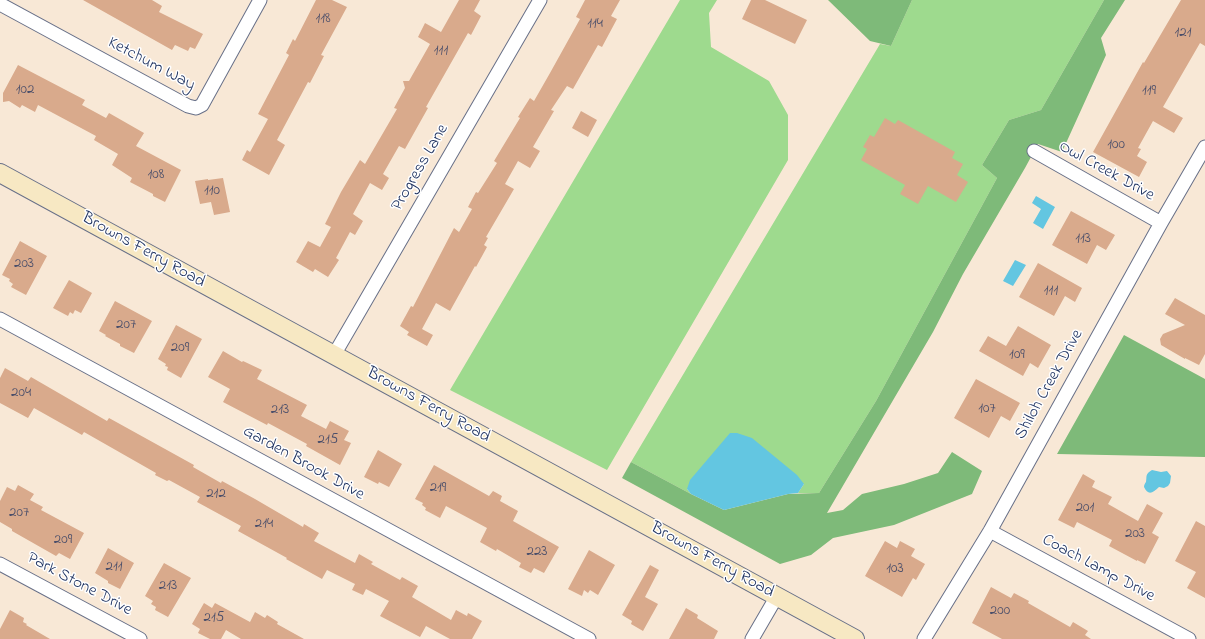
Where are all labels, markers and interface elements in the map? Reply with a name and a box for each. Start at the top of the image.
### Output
house number: 118 [315,11,331,29]
house number: 114 [587,16,603,34]
house number: 121 [1175,25,1191,43]
street label: Ketchum Way [104,33,198,97]
house number: 111 [434,43,448,61]
house number: 102 [16,82,34,100]
house number: 119 [1142,83,1156,101]
street label: Progress Lane [388,121,454,215]
street label: Owl Creek Drive [1055,137,1157,207]
house number: 100 [1107,137,1125,155]
house number: 108 [148,167,164,185]
house number: 110 [204,183,220,201]
street label: Browns Ferry Road [78,209,208,293]
house number: 113 [1075,231,1091,249]
house number: 203 [14,256,34,274]
house number: 111 [1044,283,1058,301]
house number: 207 [116,317,136,335]
street label: Shiloh Creek Drive [1011,326,1089,444]
house number: 209 [171,340,189,358]
house number: 109 [1009,347,1025,365]
street label: Browns Ferry Road [363,364,493,448]
house number: 204 [11,385,31,403]
house number: 107 [978,401,996,419]
house number: 213 [271,402,289,420]
street label: Garden Brook Drive [239,422,367,506]
house number: 215 [318,432,338,450]
house number: 219 [430,480,446,498]
house number: 212 [206,486,226,504]
house number: 201 [1076,500,1094,518]
house number: 207 [9,505,29,523]
house number: 214 [255,516,273,534]
street label: Browns Ferry Road [647,519,777,603]
house number: 203 [1125,526,1145,544]
street label: Coach Lamp Drive [1038,531,1158,607]
house number: 209 [54,532,72,550]
house number: 223 [526,544,548,562]
street label: Park Stone Drive [23,549,135,621]
house number: 211 [106,559,122,577]
house number: 103 [886,561,904,579]
house number: 213 [159,578,177,596]
house number: 200 [990,603,1010,621]
house number: 215 [204,610,224,628]

